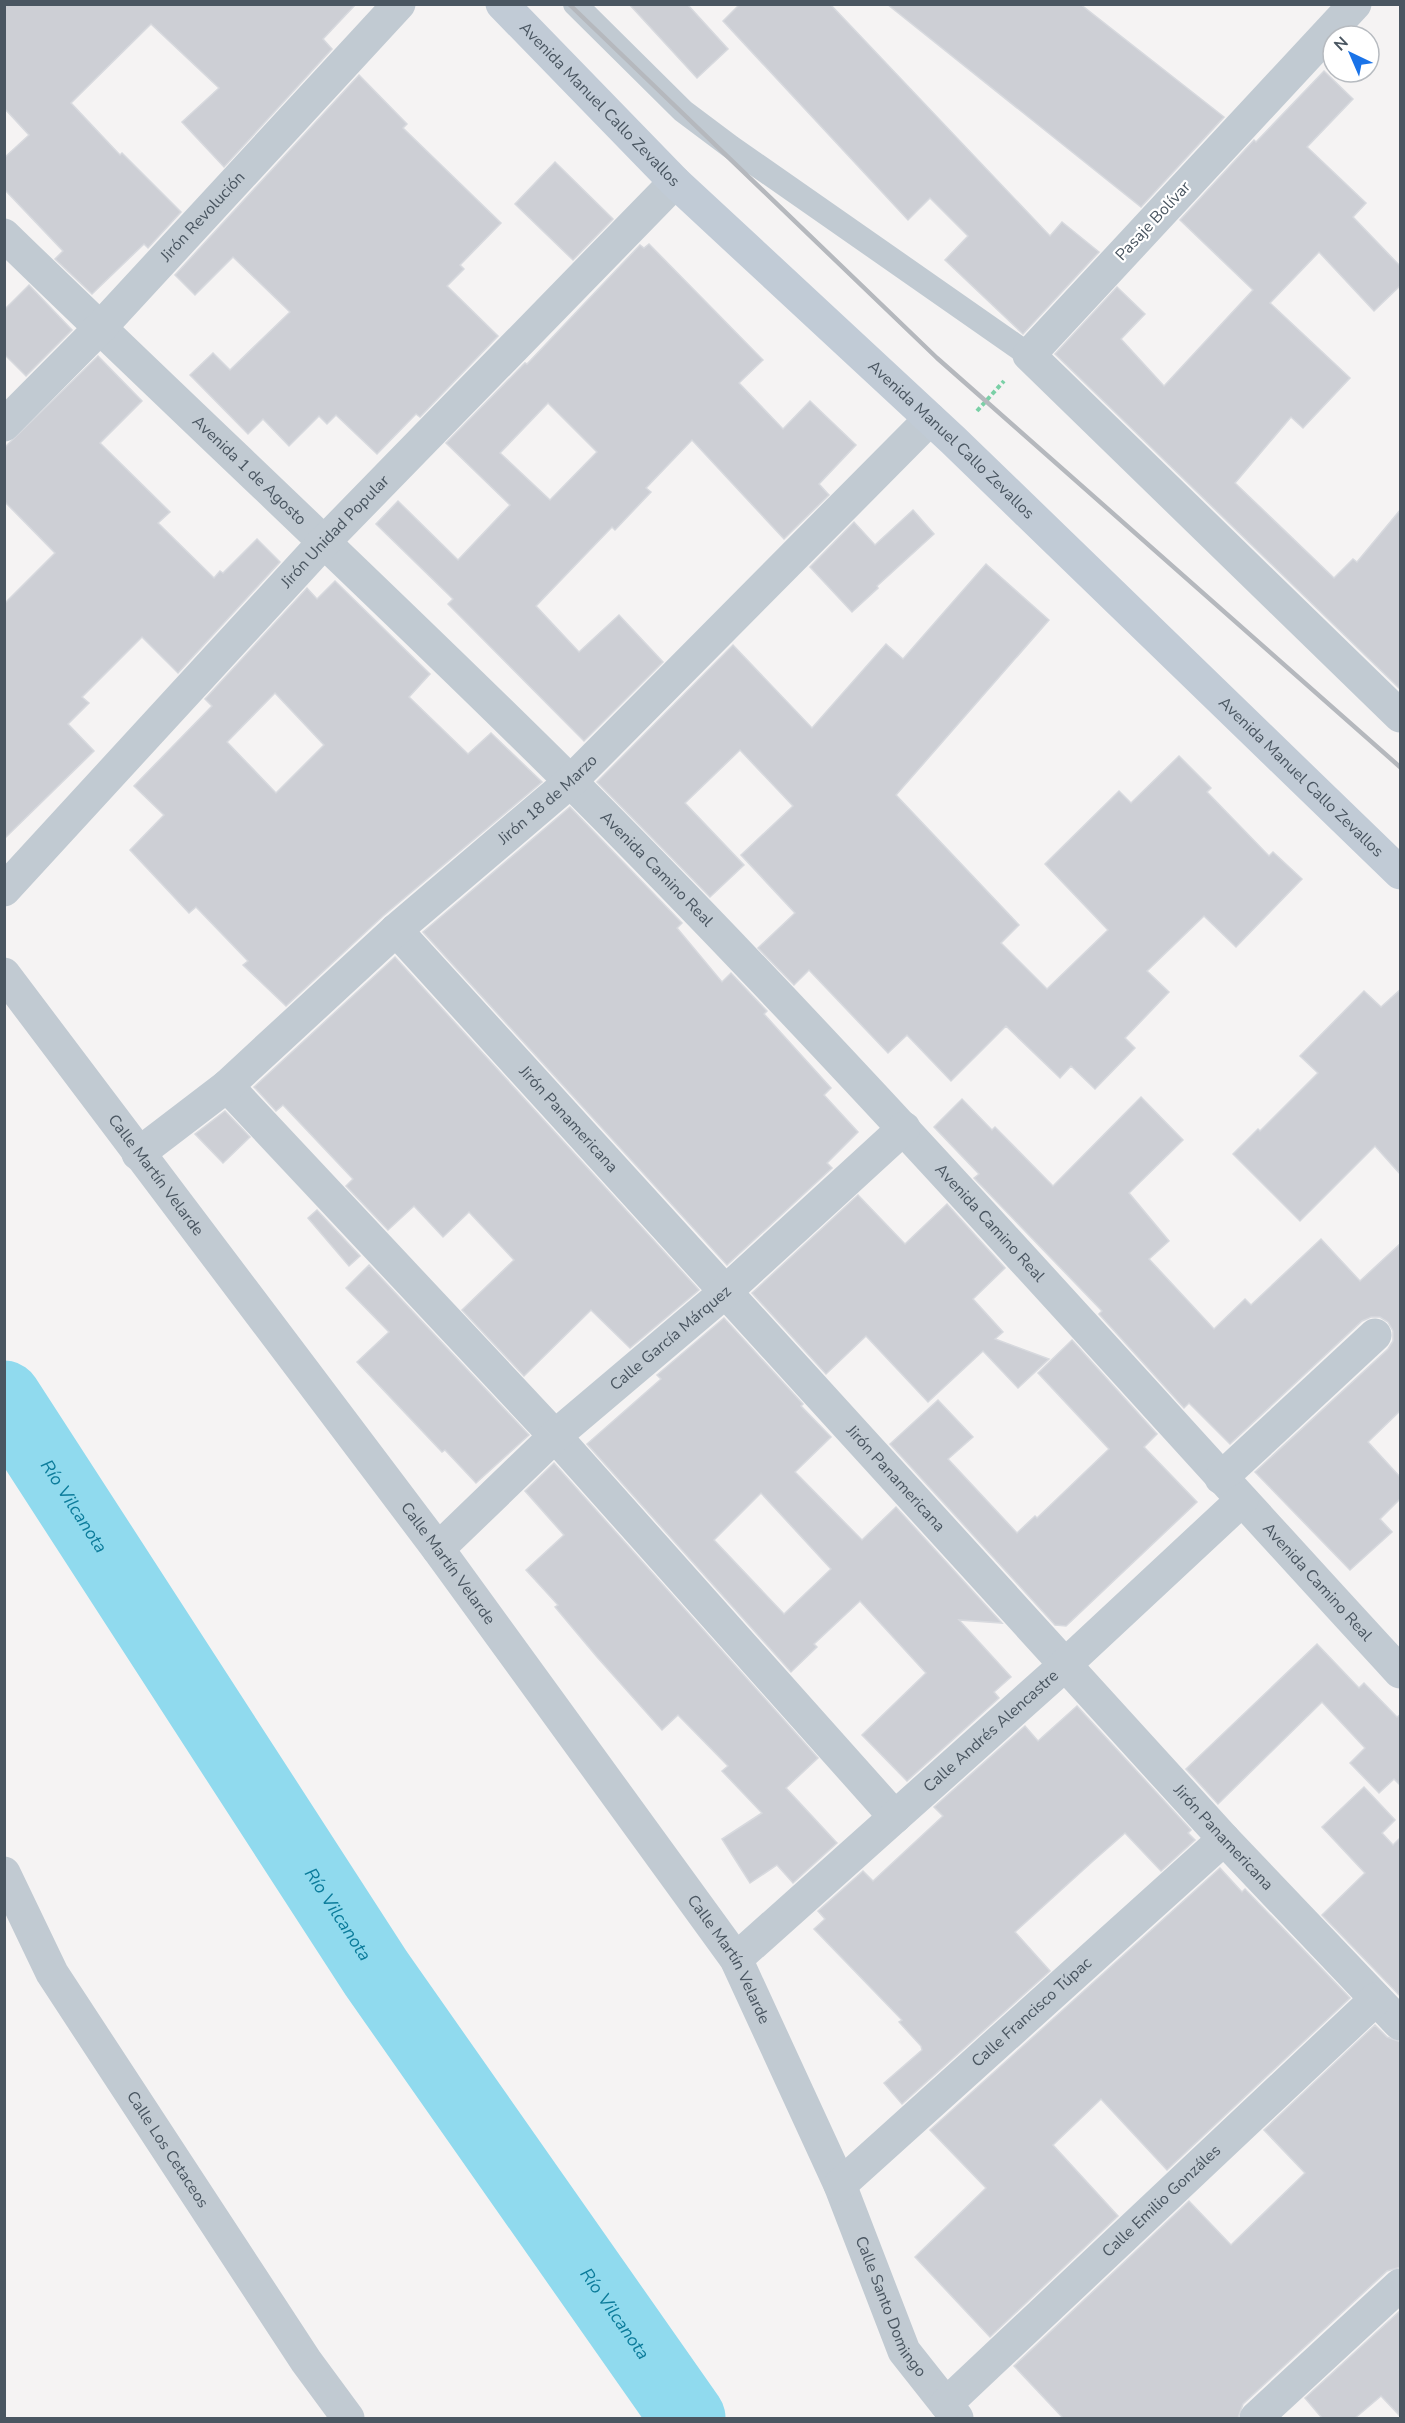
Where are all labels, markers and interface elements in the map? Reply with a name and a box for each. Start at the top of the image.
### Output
street label: Avenida Manuel Callo Zevallos [514,17,685,192]
north arrow [1321,24,1381,84]
text: N [1329,32,1353,56]
street label: Jirón Revolución [155,167,250,267]
street label: Pasaje Bolívar [1110,176,1196,266]
street label: Avenida Manuel Callo Zevallos [863,355,1039,524]
street label: Avenida 1 de Agosto [187,411,311,530]
street label: Jirón Unidad Popular [275,470,394,594]
street label: Avenida Manuel Callo Zevallos [1214,692,1388,862]
street label: Jirón 18 de Marzo [492,750,602,850]
street label: Avenida Camino Real [595,806,718,932]
street label: Jirón Panamericana [513,1060,623,1178]
street label: Calle Martín Velarde [103,1110,209,1241]
street label: Avenida Camino Real [930,1159,1050,1287]
street label: Calle García Márquez [605,1281,736,1396]
street label: Jirón Panamericana [841,1420,950,1537]
water label: Río Vilcanota [35,1455,113,1558]
street label: Calle Martín Velarde [395,1498,501,1629]
street label: Avenida Camino Real [1257,1518,1377,1646]
street label: Calle Andrés Alencastre [919,1665,1063,1797]
street label: Jirón Panamericana [1168,1779,1278,1895]
water label: Río Vilcanota [299,1863,377,1966]
street label: Calle Martín Velarde [682,1890,775,2028]
street label: Calle Francisco Túpac [967,1952,1097,2072]
street label: Calle Los Cetaceos [121,2087,214,2212]
street label: Calle Emilio Gonzáles [1097,2140,1226,2262]
street label: Calle Santo Domingo [850,2233,932,2382]
water label: Río Vilcanota [574,2263,655,2364]

